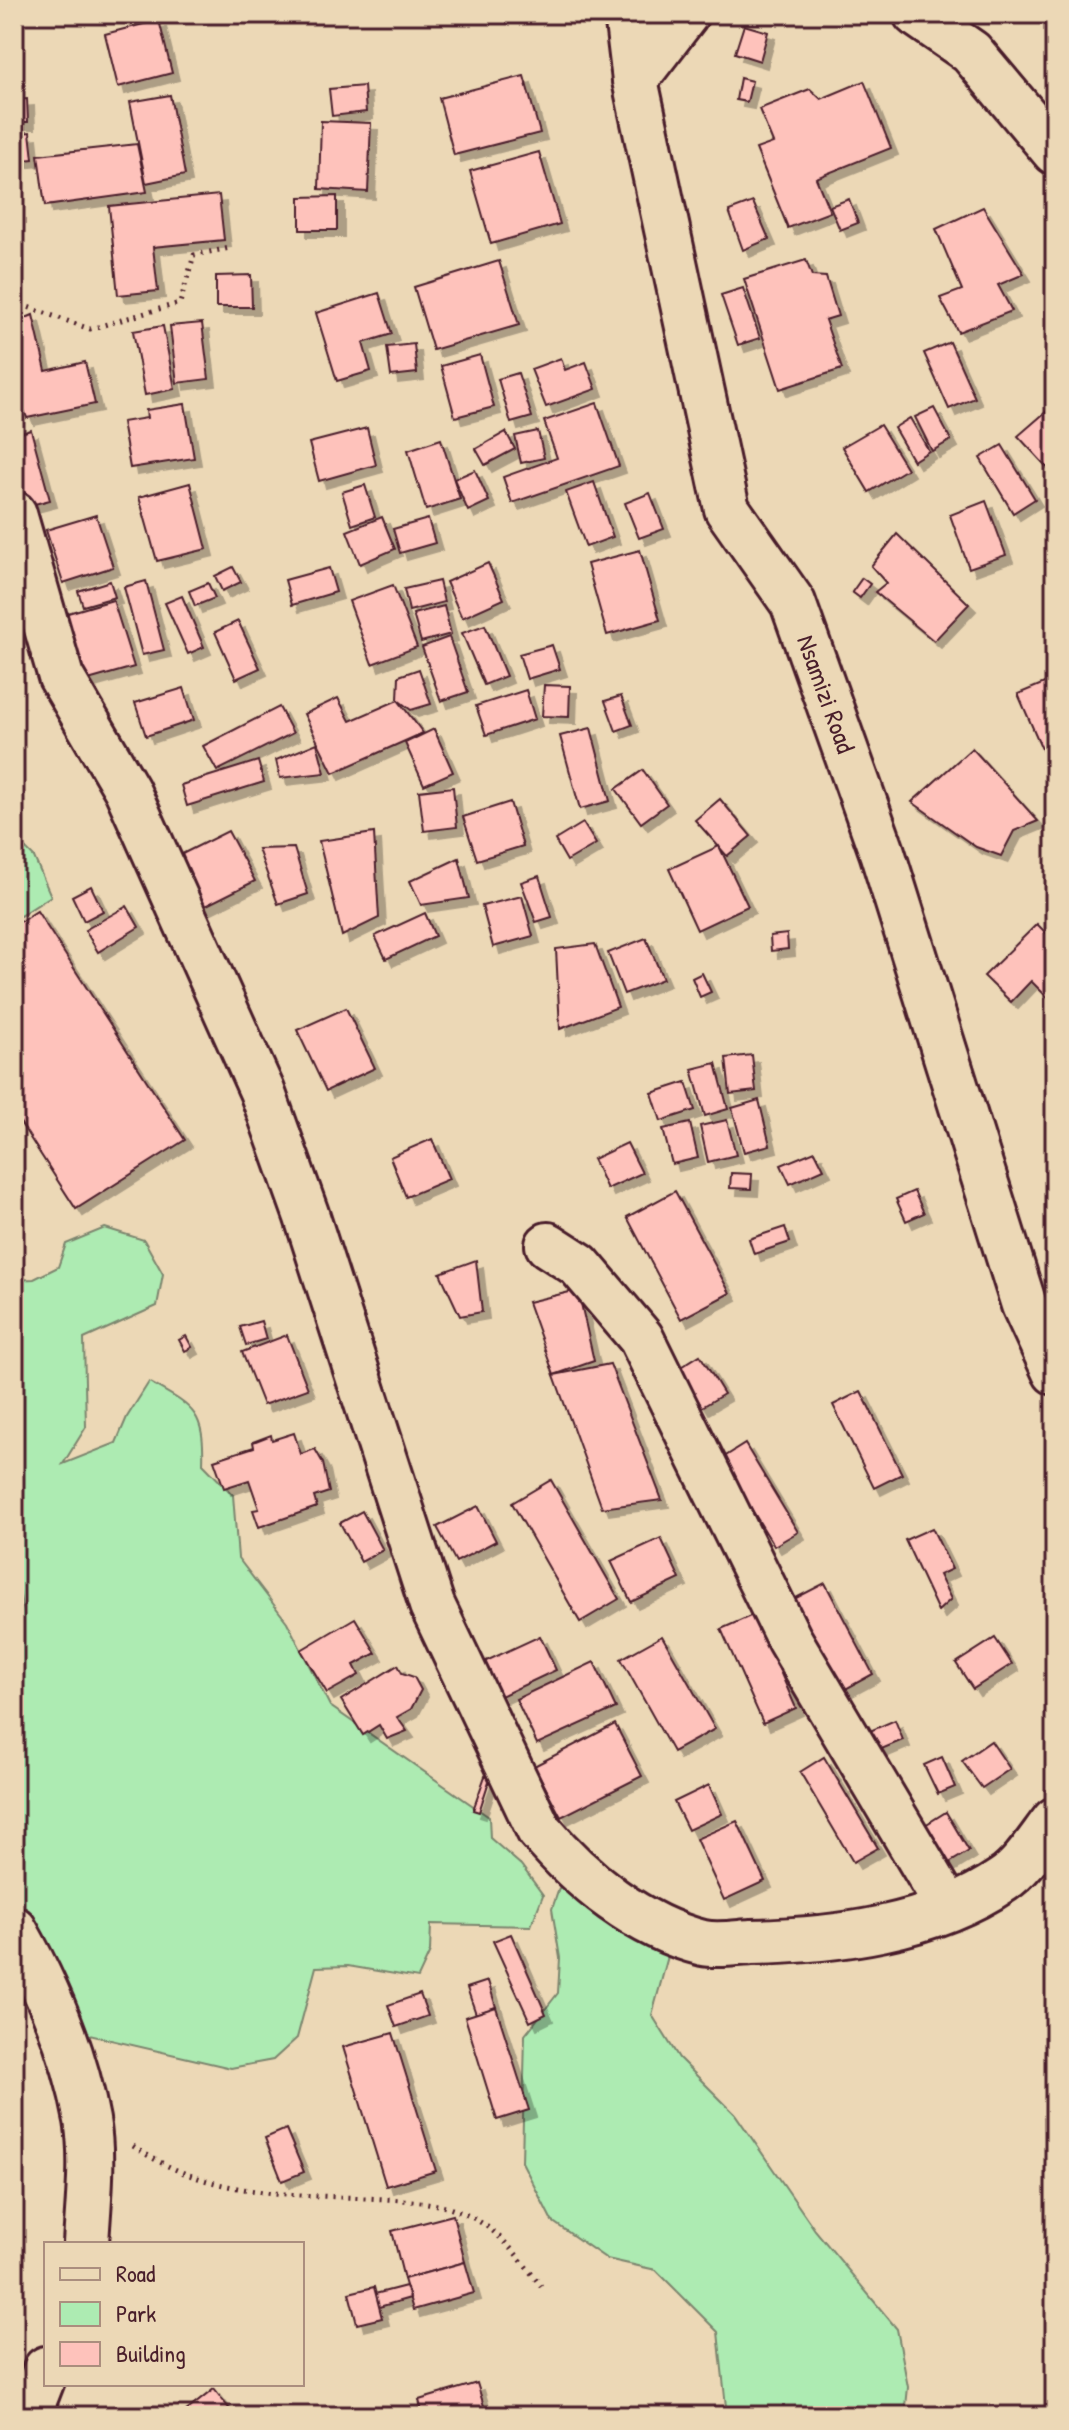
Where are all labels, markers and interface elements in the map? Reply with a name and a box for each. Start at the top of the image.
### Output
street label: Nsamizi Road [789,630,864,758]
legend [44,2242,304,2386]
text: Road [116,2257,155,2289]
text: Park [116,2297,156,2329]
text: Building [116,2337,186,2369]

